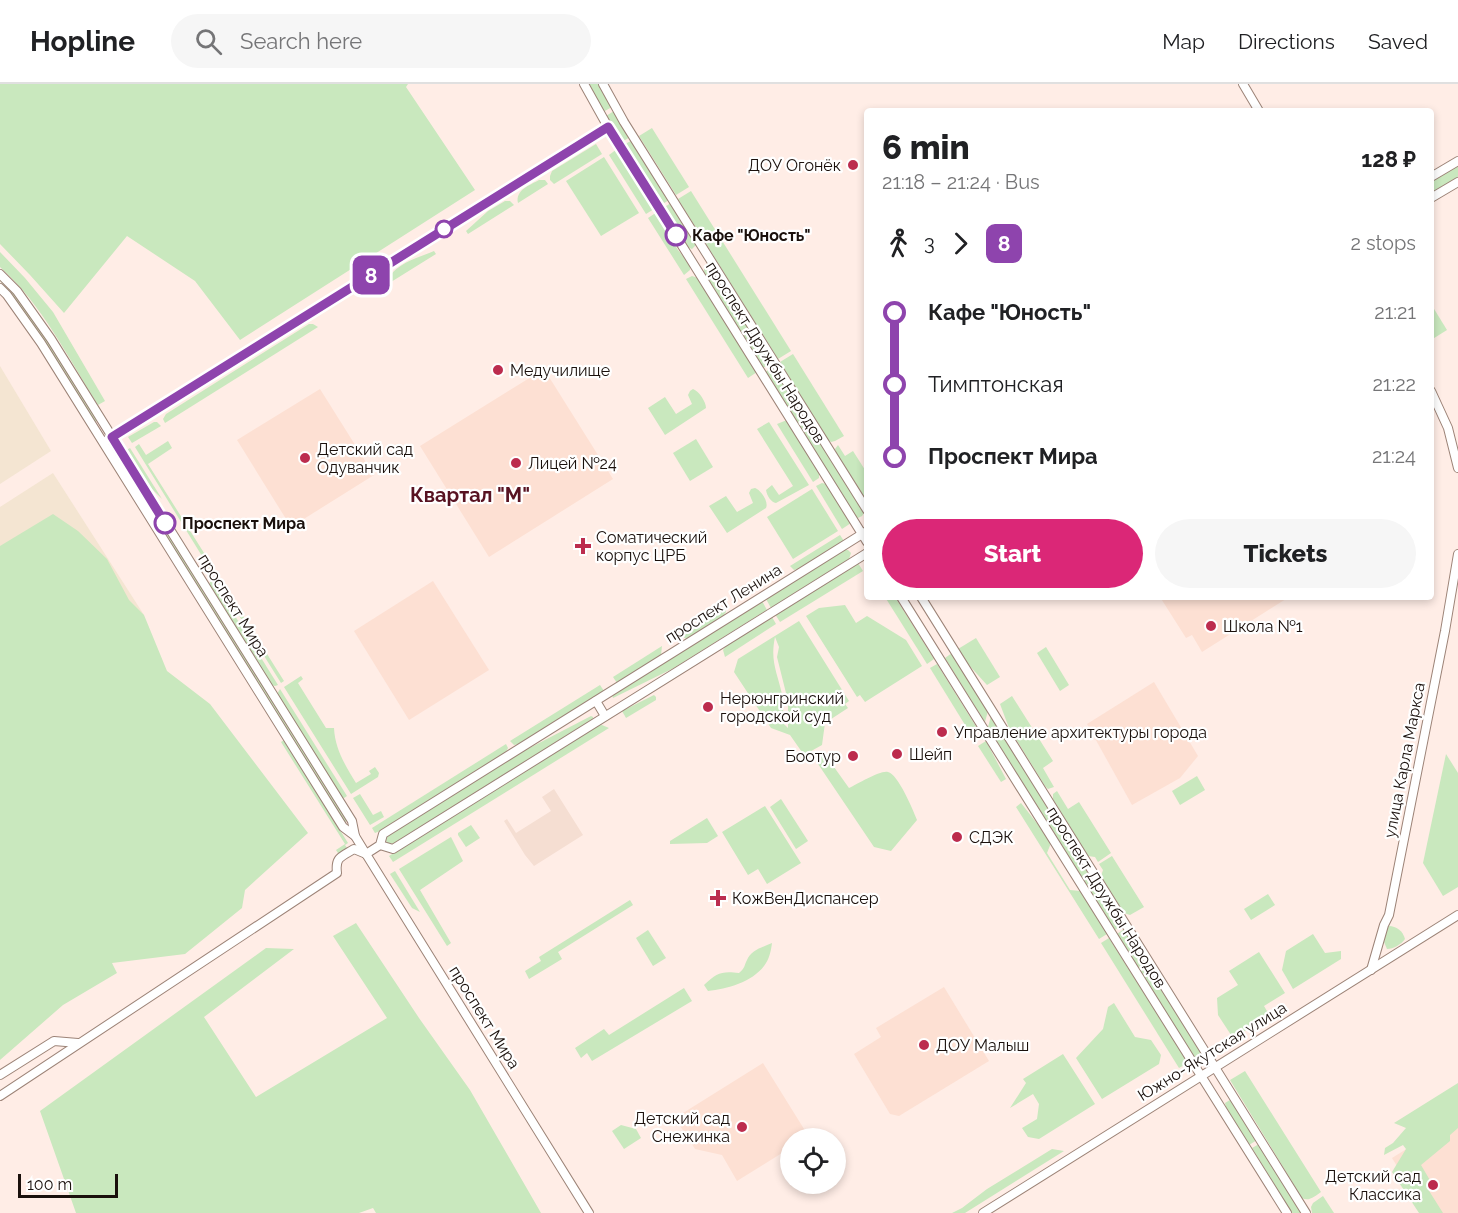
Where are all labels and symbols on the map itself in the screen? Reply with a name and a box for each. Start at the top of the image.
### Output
place label: ДОУ Огонёк [748,156,841,175]
marker: ДОУ Огонёк [846,158,860,172]
unlabelled marker [435,220,453,238]
marker: Кафе "Юность" [665,224,687,246]
place label: Кафе "Юность" [692,226,811,245]
line badge: 8 [352,256,391,294]
street label: проспект Дружбы Народов [702,258,829,447]
place label: Медучилище [510,361,610,380]
marker: Медучилище [491,363,505,377]
place label: Детский сад Одуванчик [317,440,413,477]
marker: Детский сад Одуванчик [298,451,312,465]
place label: Лицей №24 [528,454,617,473]
marker: Лицей №24 [509,456,523,470]
district label: Квартал "М" [410,483,530,507]
marker: Проспект Мира [154,512,176,534]
place label: Проспект Мира [182,514,305,533]
place label: Соматический корпус ЦРБ [596,528,707,565]
marker: Соматический корпус ЦРБ [574,537,592,555]
street label: проспект Мира [194,550,273,660]
street label: проспект Ленина [662,560,785,647]
place label: Школа №1 [1223,617,1303,636]
marker: Школа №1 [1204,619,1218,633]
street label: улица Карла Маркса [1380,681,1429,839]
place label: Нерюнгринский городской суд [720,689,844,726]
marker: Нерюнгринский городской суд [701,700,715,714]
place label: Управление архитектуры города [954,723,1207,742]
marker: Управление архитектуры города [935,725,949,739]
place label: Шейп [909,745,952,764]
place label: Боотур [785,747,841,766]
marker: Шейп [890,747,904,761]
marker: Боотур [846,749,860,763]
street label: проспект Дружбы Народов [1043,803,1170,992]
place label: СДЭК [969,828,1013,847]
marker: СДЭК [950,830,964,844]
marker: КожВенДиспансер [709,889,727,907]
place label: КожВенДиспансер [732,889,879,908]
street label: проспект Мира [445,962,524,1072]
street label: Южно-Якутская улица [1134,998,1290,1105]
place label: ДОУ Малыш [936,1036,1029,1055]
marker: ДОУ Малыш [917,1038,931,1052]
place label: Детский сад Снежинка [634,1109,730,1146]
marker: Детский сад Снежинка [735,1120,749,1134]
place label: Детский сад Классика [1325,1167,1421,1204]
scale bar [18,1171,118,1198]
marker: Детский сад Классика [1426,1178,1440,1192]

